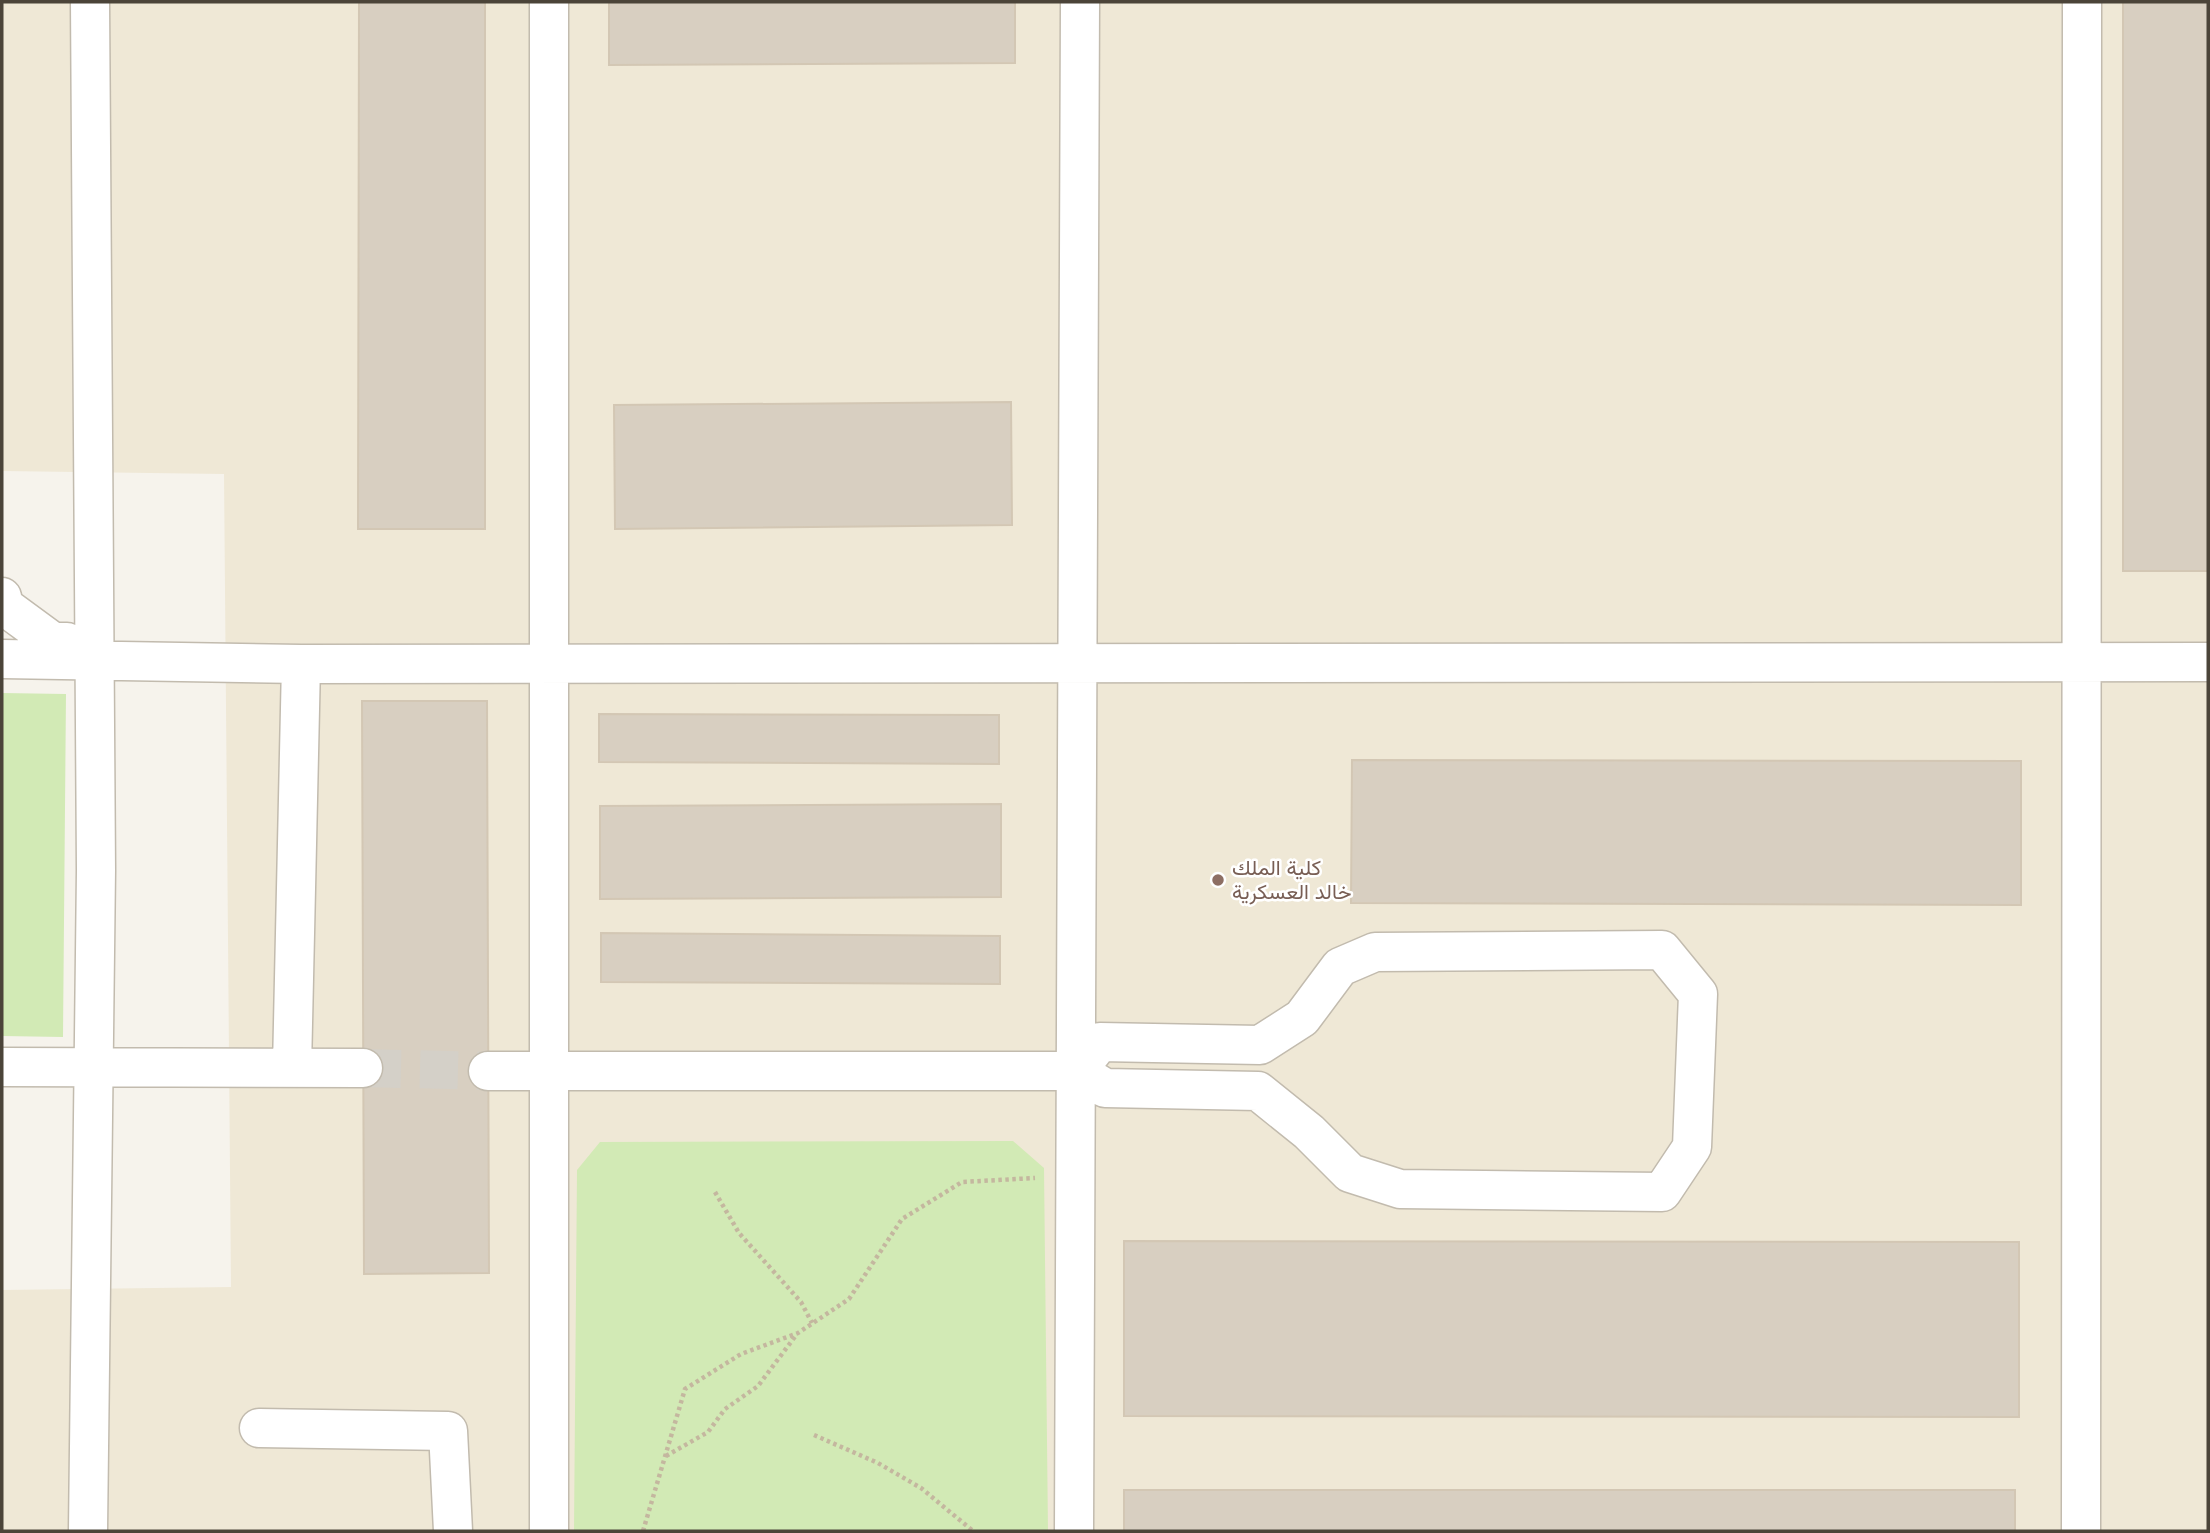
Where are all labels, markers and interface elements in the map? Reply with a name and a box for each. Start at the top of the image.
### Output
place label: كلية الملك خالد العسكرية [1232,854,1351,905]
marker: كلية الملك خالد العسكرية [1210,872,1226,888]

